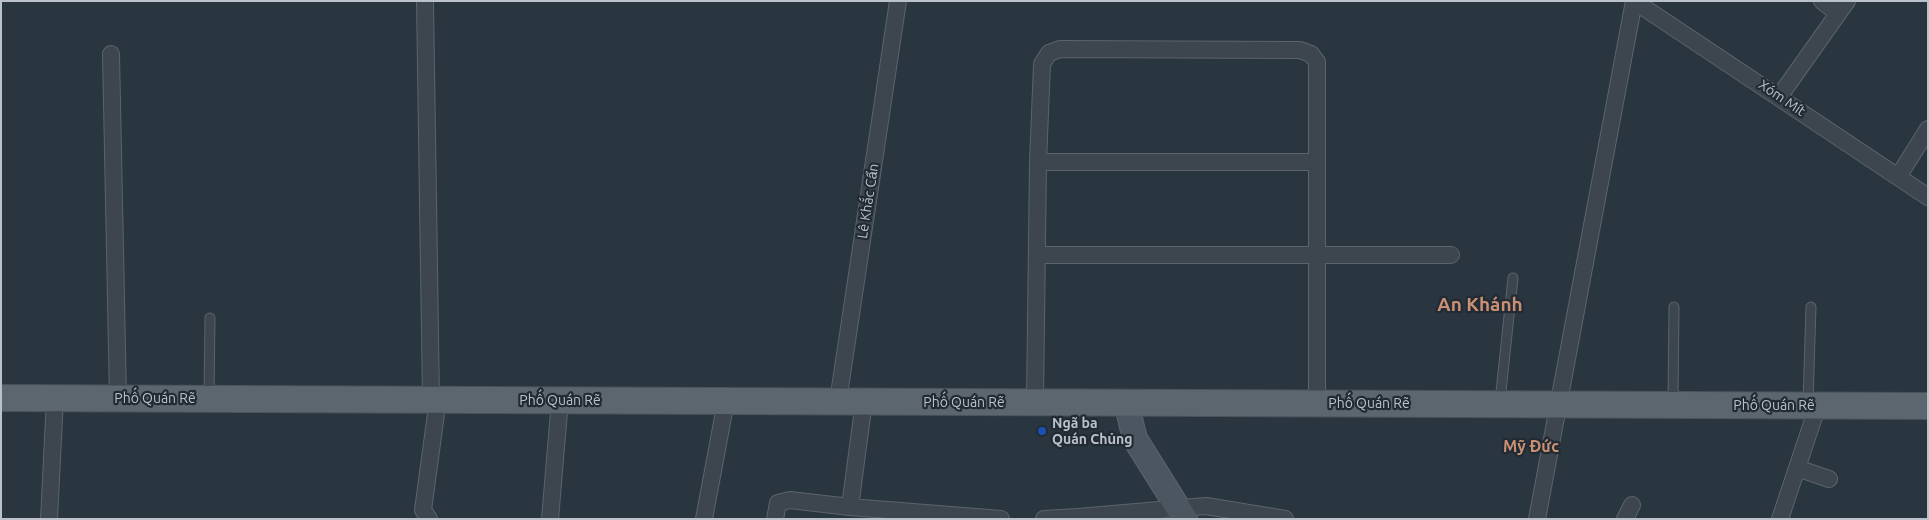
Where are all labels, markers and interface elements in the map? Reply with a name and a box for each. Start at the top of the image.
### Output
street label: Xóm Mít [1755,76,1809,120]
street label: Lê Khắc Cẩn [854,162,882,240]
district label: An Khánh [1437,294,1523,316]
street label: Phố Quán Rẽ [114,390,196,406]
street label: Phố Quán Rẽ [519,392,601,408]
street label: Phố Quán Rẽ [923,394,1005,410]
street label: Phố Quán Rẽ [1328,395,1410,411]
street label: Phố Quán Rẽ [1733,397,1815,413]
place label: Ngã ba Quán Chủng [1052,415,1132,448]
marker: Ngã ba Quán Chủng [1036,425,1048,437]
district label: Mỹ Đức [1503,437,1559,457]

